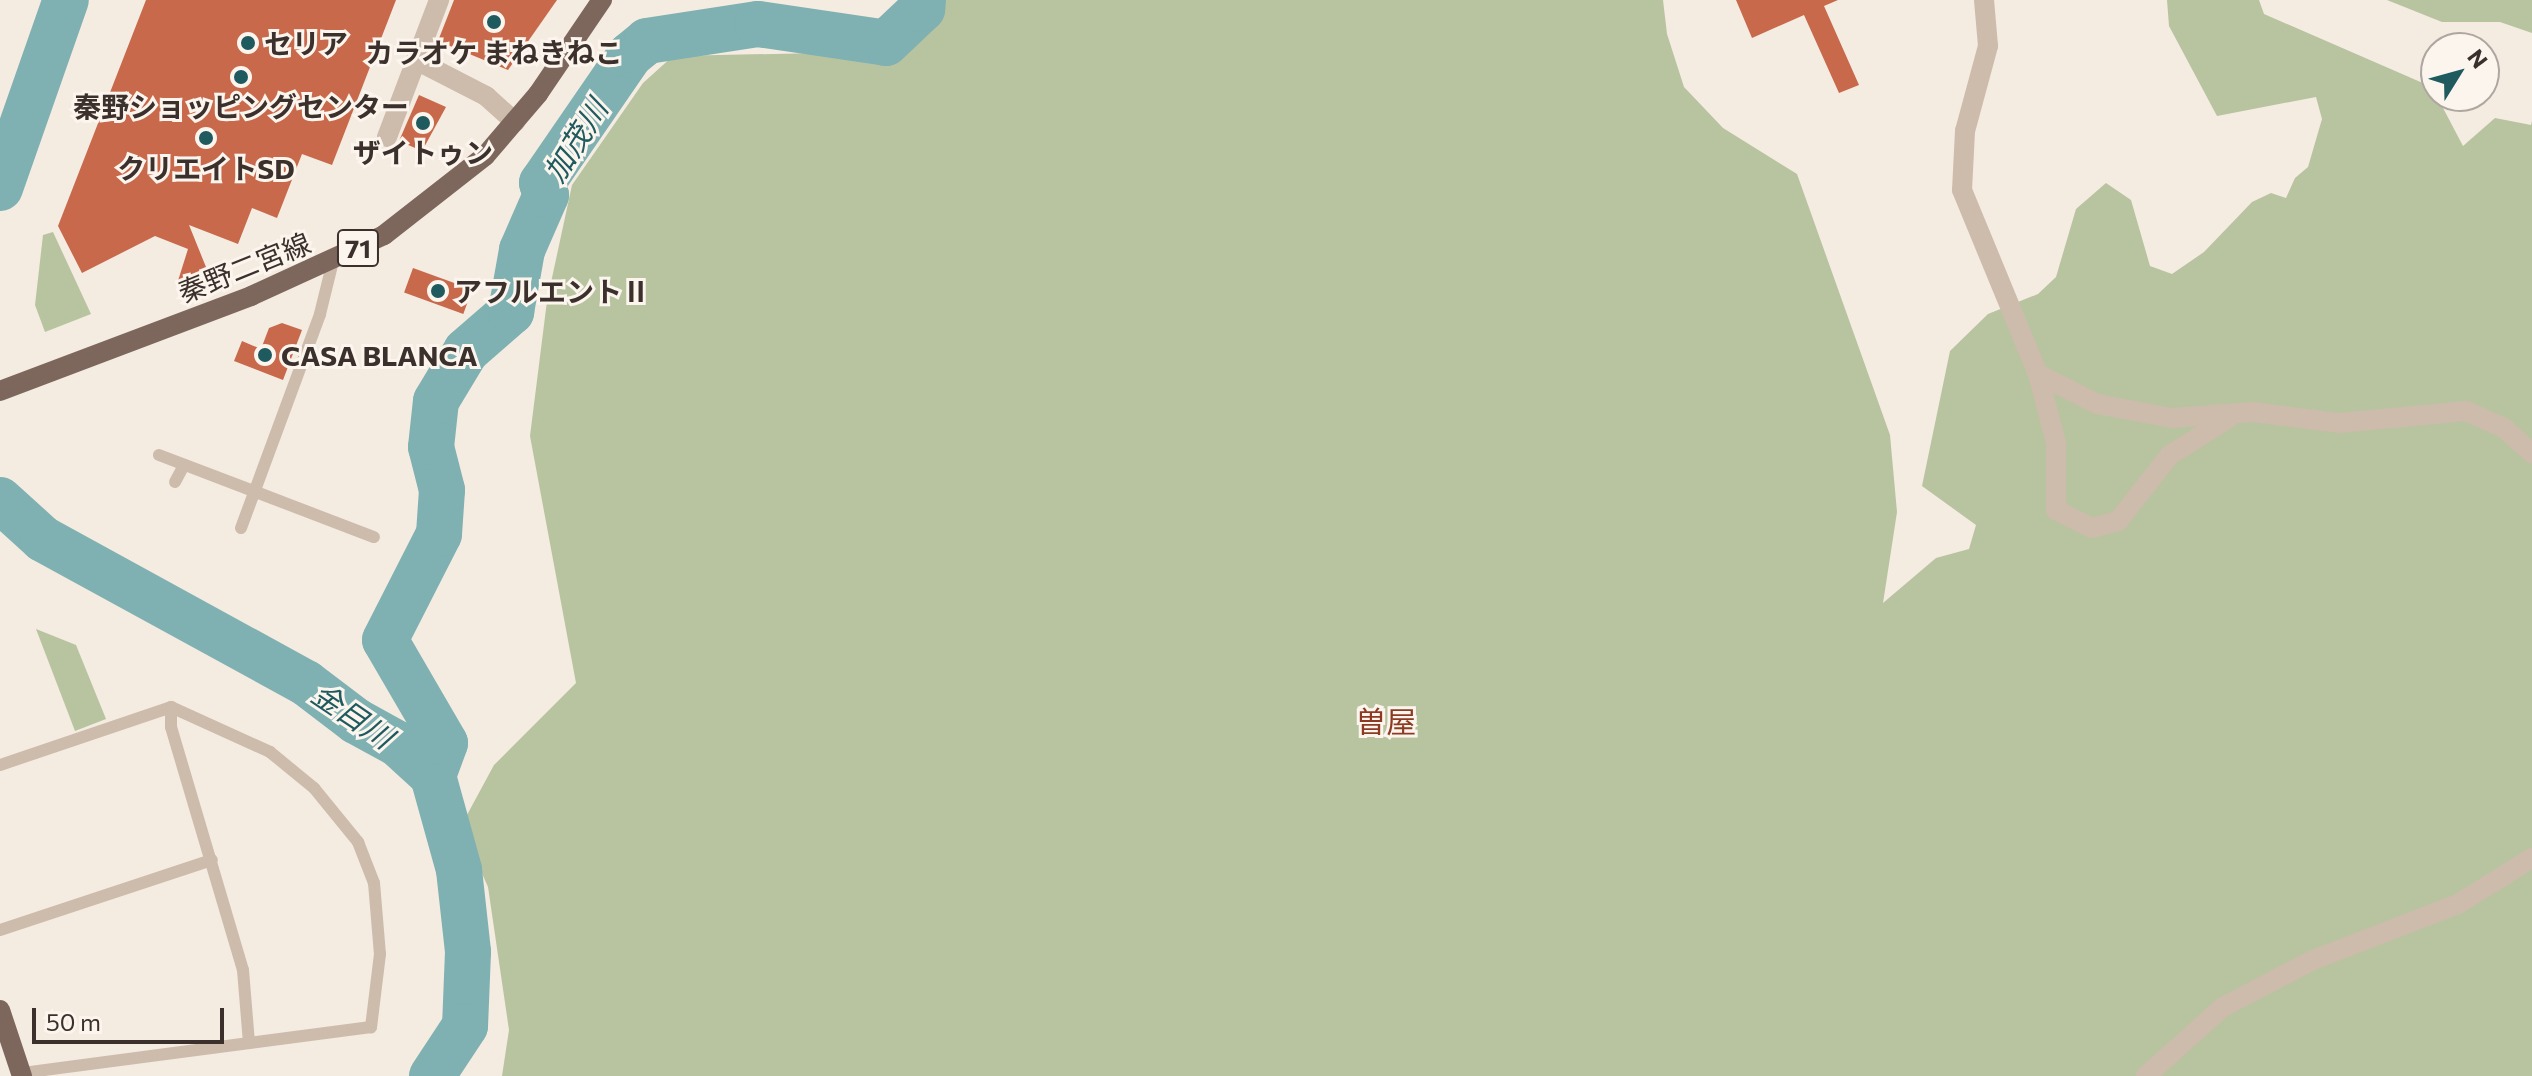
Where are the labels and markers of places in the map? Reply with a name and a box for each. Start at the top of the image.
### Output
marker: カラオケ まねきねこ [485,13,503,31]
place label: セリア [264,26,348,60]
marker: セリア [239,34,257,52]
place label: カラオケ まねきねこ [365,35,623,69]
marker: 秦野ショッピングセンター [232,68,250,86]
place label: 秦野ショッピングセンター [73,89,409,123]
marker: ザイトゥン [414,114,432,132]
marker: クリエイトSD [197,129,215,147]
place label: ザイトゥン [353,135,493,169]
place label: クリエイトSD [117,151,295,185]
place label: アフルエントⅡ [454,274,650,308]
marker: アフルエントⅡ [429,282,447,300]
place label: CASA BLANCA [281,338,478,372]
marker: CASA BLANCA [256,346,274,364]

